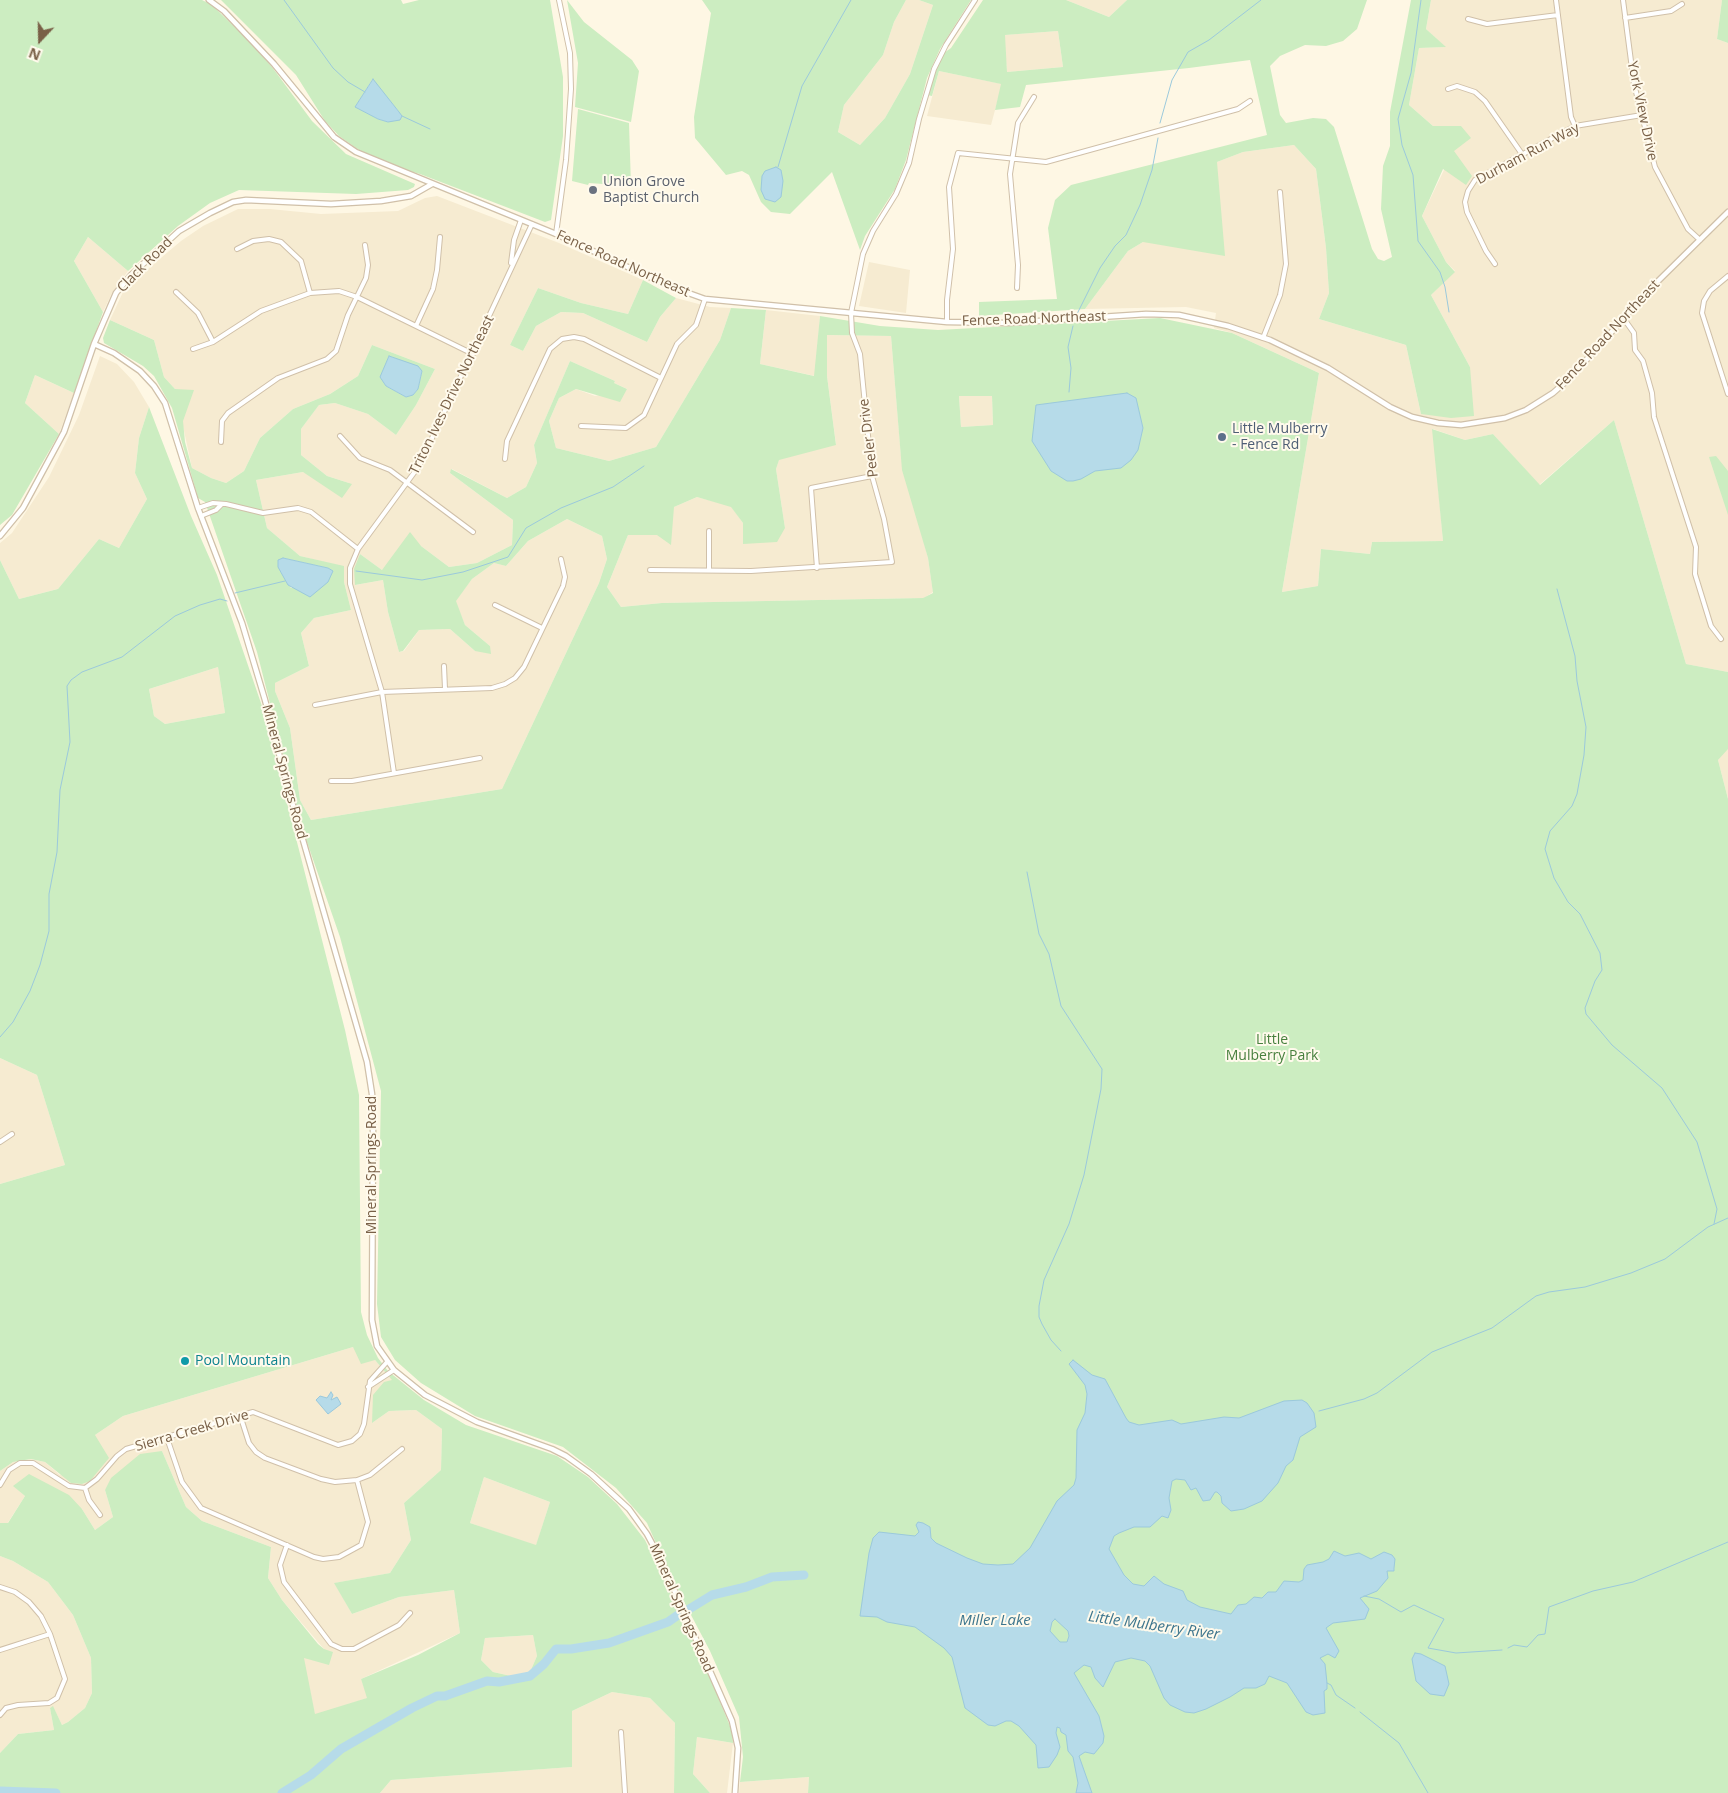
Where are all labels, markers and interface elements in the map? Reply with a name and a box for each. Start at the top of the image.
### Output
north arrow [15,15,65,65]
text: N [26,44,43,65]
street label: York View Drive [1623,60,1661,162]
street label: Durham Run Way [1473,120,1583,188]
place label: Union Grove Baptist Church [603,174,699,206]
marker: Union Grove Baptist Church [587,184,599,196]
street label: Fence Road Northeast [554,227,692,301]
street label: Clack Road [114,234,176,296]
street label: Fence Road Northeast [1553,276,1663,394]
street label: Fence Road Northeast [962,308,1106,330]
street label: Triton Ives Drive Northeast [406,313,498,477]
street label: Peeler Drive [856,398,882,478]
place label: Little Mulberry - Fence Rd [1232,421,1327,454]
marker: Little Mulberry - Fence Rd [1216,431,1228,443]
street label: Mineral Springs Road [258,703,310,841]
park label: Little Mulberry Park [1226,1032,1318,1064]
street label: Mineral Springs Road [364,1096,380,1234]
place label: Pool Mountain [195,1353,291,1369]
marker: Pool Mountain [179,1355,191,1367]
street label: Sierra Creek Drive [133,1407,251,1455]
street label: Mineral Springs Road [645,1541,717,1675]
water label: Little Mulberry River [1087,1608,1221,1644]
water label: Miller Lake [959,1612,1031,1630]

